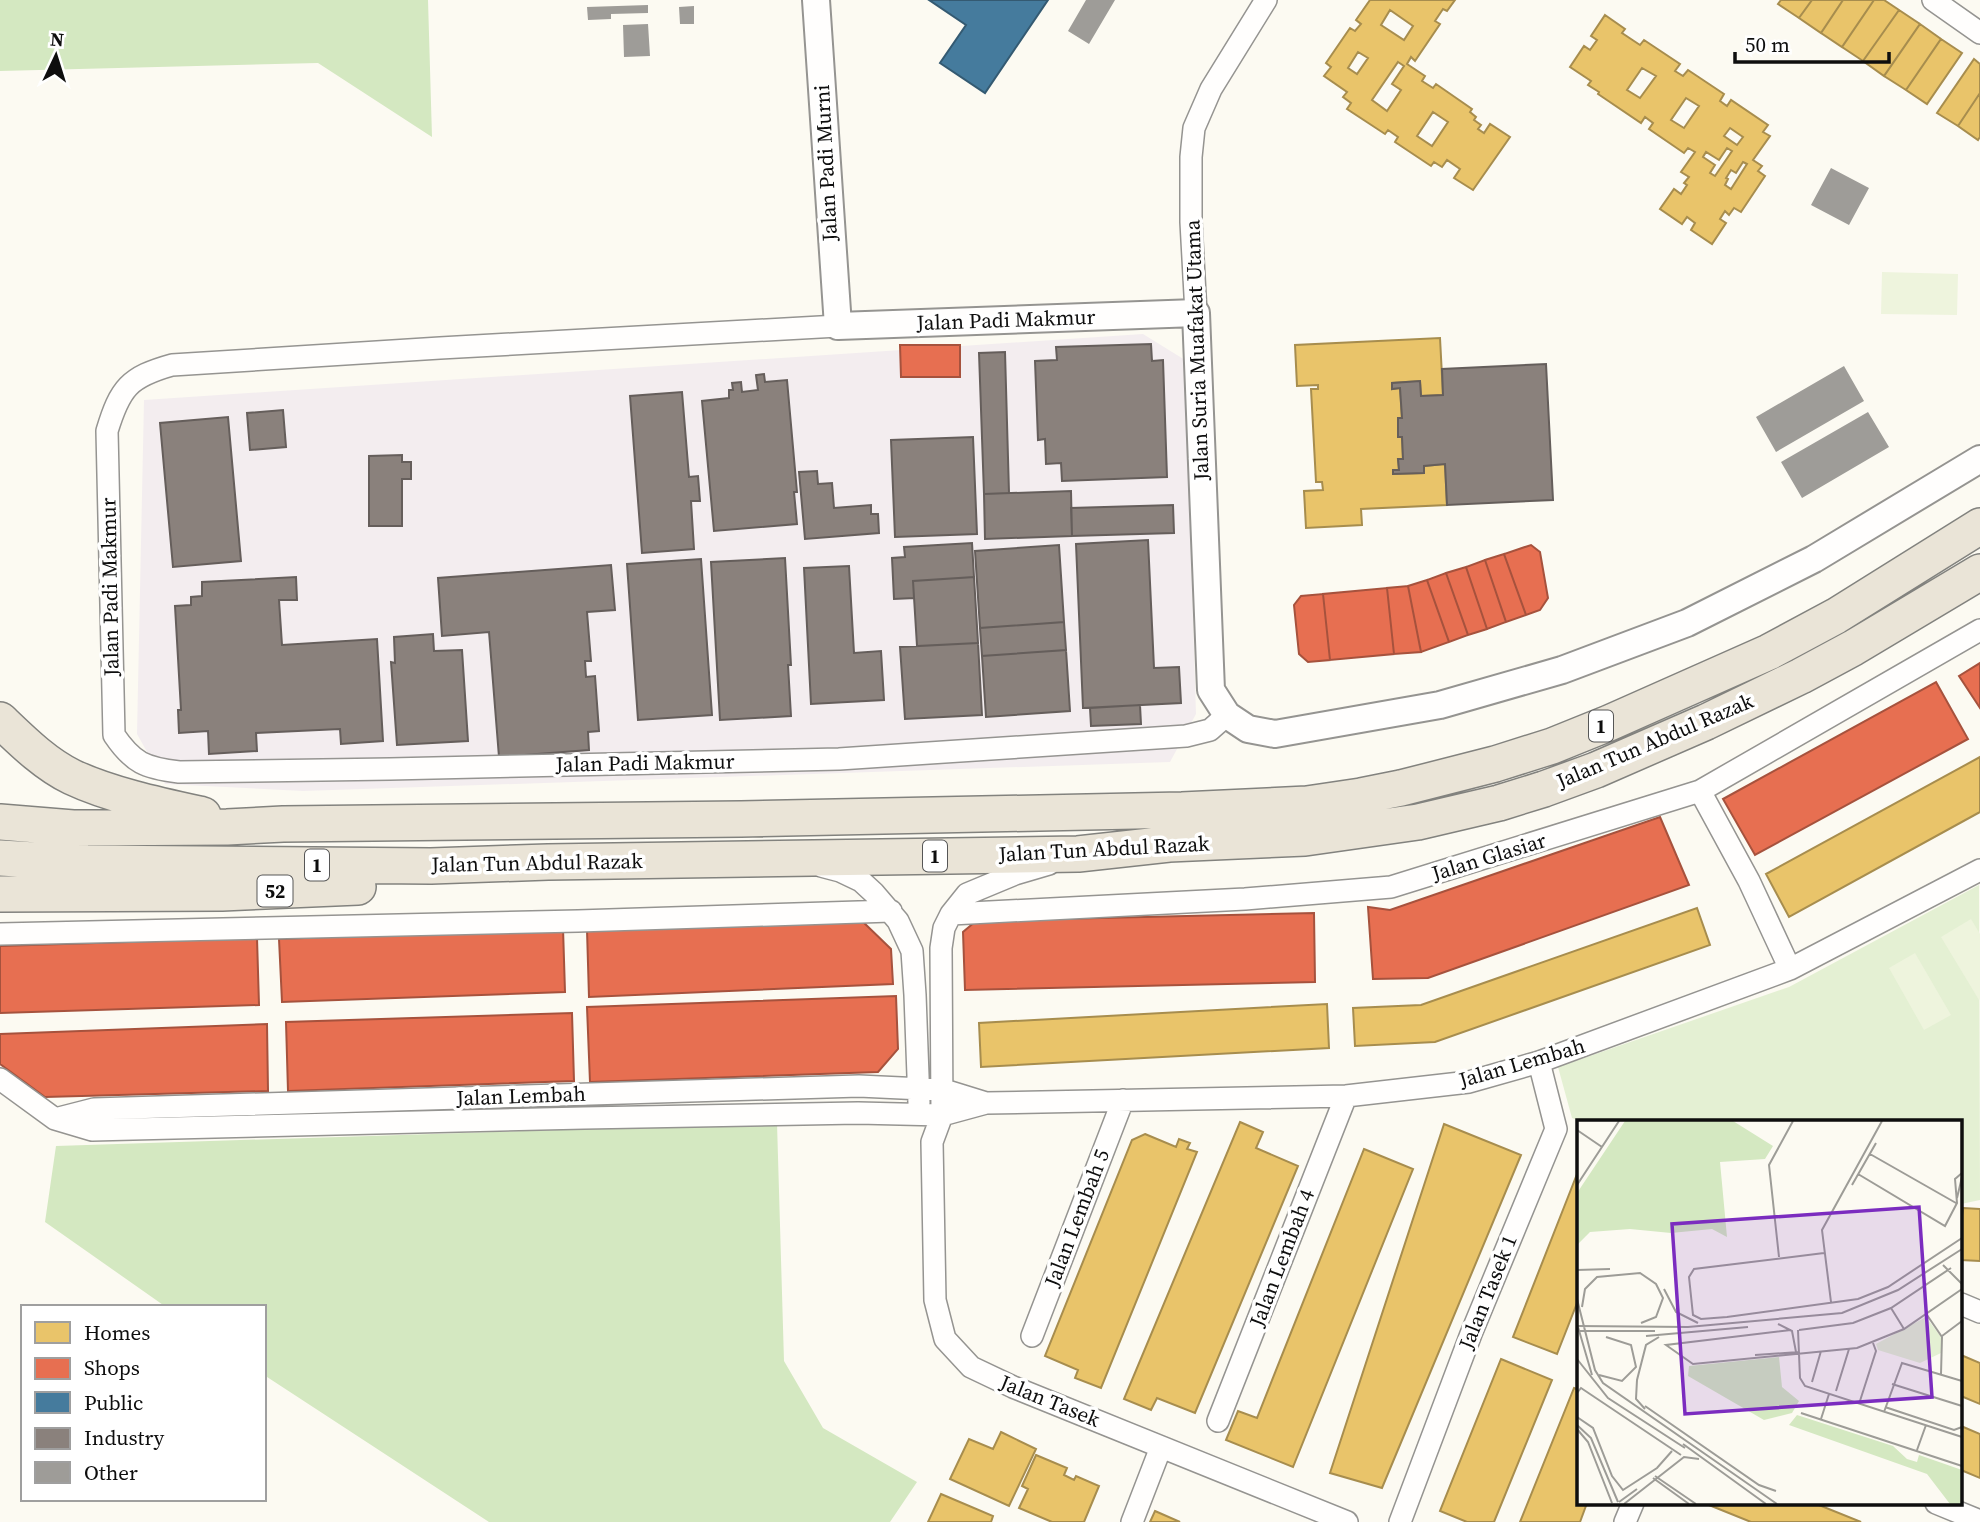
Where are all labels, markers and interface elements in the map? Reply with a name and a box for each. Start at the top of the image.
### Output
north arrow [21,21,91,91]
scale bar [1735,21,1889,65]
text: N [49,26,65,53]
text: 50 m [1745,30,1790,59]
street label: Jalan Padi Murni [807,84,844,243]
street label: Jalan Suria Muafakat Utama [1177,219,1216,482]
street label: Jalan Padi Makmur [915,302,1096,337]
street label: Jalan Padi Makmur [93,497,126,678]
street label: Jalan Tun Abdul Razak [1551,686,1758,796]
road number: 1 [1589,710,1613,741]
street label: Jalan Padi Makmur [554,746,735,779]
street label: Jalan Glasiar [1427,825,1550,888]
street label: Jalan Tun Abdul Razak [997,828,1211,869]
road number: 1 [923,841,947,872]
street label: Jalan Tun Abdul Razak [430,846,643,879]
road number: 1 [305,850,329,880]
road number: 52 [258,876,292,906]
street label: Jalan Lembah [1455,1031,1588,1095]
street label: Jalan Lembah [455,1079,586,1112]
inset map [1577,1120,1962,1504]
street label: Jalan Lembah 5 [1037,1145,1116,1292]
street label: Jalan Lembah 4 [1242,1184,1321,1332]
street label: Jalan Tasek 1 [1451,1230,1524,1354]
legend [21,1305,266,1501]
text: Homes [84,1318,150,1347]
text: Shops [84,1353,140,1382]
street label: Jalan Tasek [995,1367,1105,1434]
text: Public [84,1388,143,1417]
text: Industry [84,1423,164,1452]
text: Other [84,1458,138,1487]

